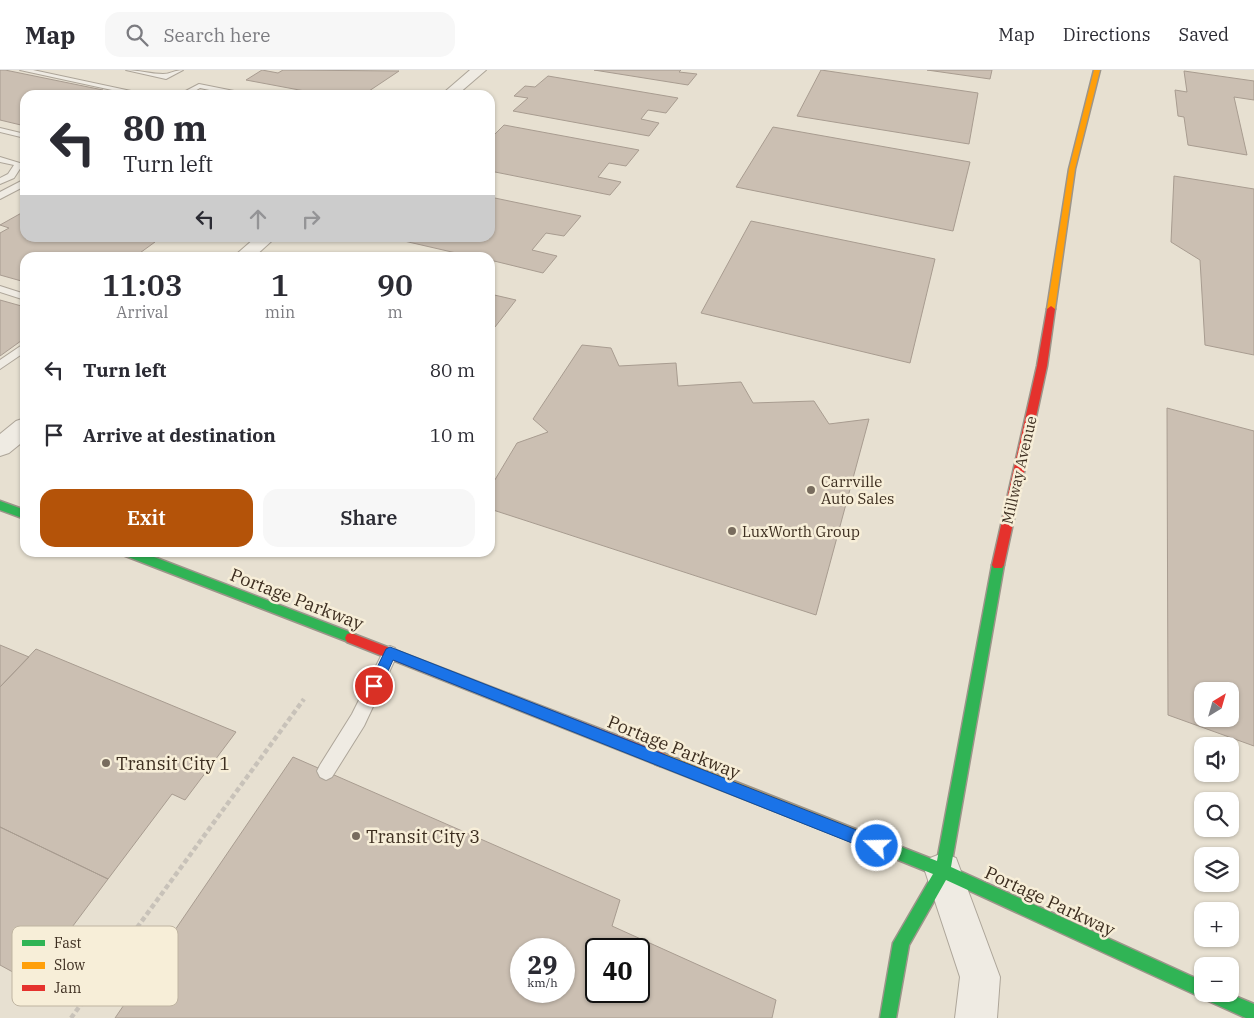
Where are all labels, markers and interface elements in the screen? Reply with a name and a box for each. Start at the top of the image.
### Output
search box [105,12,455,57]
text: Map [25,19,75,51]
icon: search [123,21,151,49]
text: Search here [163,23,270,47]
text: Map [998,23,1035,46]
text: Directions [1063,23,1151,46]
text: Saved [1179,23,1229,46]
text: 80 m [123,105,207,151]
icon: left [40,110,105,175]
text: Turn left [123,149,213,178]
icon: left [191,205,219,233]
icon: ahead [244,205,272,233]
icon: right [297,205,325,233]
text: 11:03 [102,265,183,304]
text: 1 [271,265,289,304]
text: 90 [377,265,413,304]
text: Arrival [116,302,168,322]
text: min [265,302,295,322]
text: m [387,302,403,322]
icon: left [40,356,68,384]
text: Turn left [83,358,166,382]
text: 80 m [430,358,475,382]
street label: Millway Avenue [997,414,1041,526]
icon: arrive [40,421,68,449]
text: Arrive at destination [83,423,276,447]
text: 10 m [430,423,475,447]
place label: Carrville Auto Sales [821,472,894,508]
marker: Carrville Auto Sales [805,484,817,496]
button: Exit [40,489,253,547]
button: Share [263,489,475,547]
place label: LuxWorth Group [742,522,860,541]
marker: LuxWorth Group [726,525,738,537]
street label: Portage Parkway [227,563,367,635]
pin [353,665,395,707]
icon: arrive [360,672,388,700]
north arrow [1194,682,1239,728]
map controls [1194,682,1239,1002]
street label: Portage Parkway [604,710,744,784]
button: sound [1194,737,1239,782]
place label: Transit City 1 [116,752,230,775]
marker: Transit City 1 [100,757,112,769]
button: search [1194,792,1239,837]
position arrow [850,819,902,871]
place label: Transit City 3 [366,825,480,848]
marker: Transit City 3 [350,830,362,842]
button: layers [1194,847,1239,892]
street label: Portage Parkway [981,861,1119,941]
button: + [1194,902,1239,947]
legend [12,926,178,1006]
text: Fast [54,934,82,952]
speed limit sign: 40 [585,938,650,1003]
text: 29 [527,948,558,981]
text: Slow [54,956,85,974]
button: − [1194,957,1239,1002]
text: km/h [527,975,558,990]
text: Jam [54,979,81,997]

